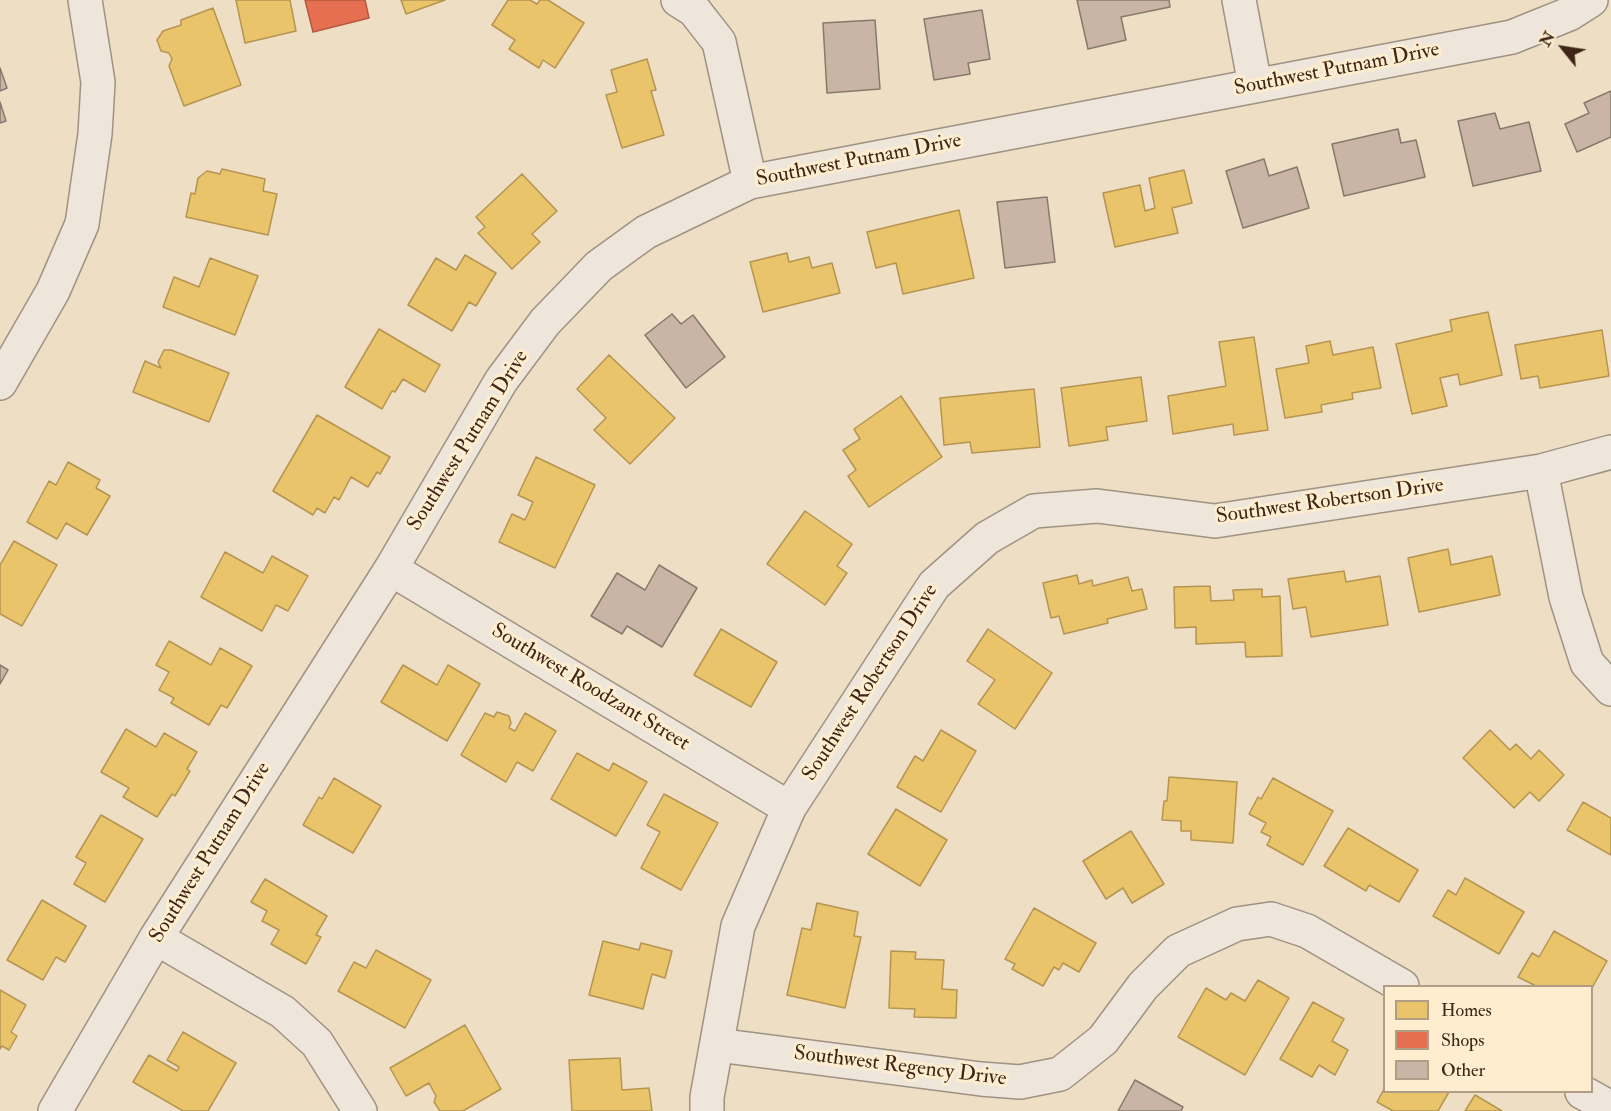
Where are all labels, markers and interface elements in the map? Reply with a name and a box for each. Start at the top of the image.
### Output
north arrow [1533,18,1593,78]
text: N [1535,28,1560,50]
street label: Southwest Putnam Drive [1232,38,1442,102]
street label: Southwest Putnam Drive [754,129,964,193]
street label: Southwest Putnam Drive [403,346,535,536]
street label: Southwest Robertson Drive [1215,474,1445,530]
street label: Southwest Robertson Drive [798,580,944,786]
street label: Southwest Roodzant Street [486,619,694,757]
street label: Southwest Putnam Drive [145,758,277,948]
legend [1383,985,1593,1093]
text: Homes [1441,999,1492,1022]
text: Shops [1441,1029,1484,1052]
street label: Southwest Regency Drive [792,1041,1008,1093]
text: Other [1441,1059,1485,1082]

